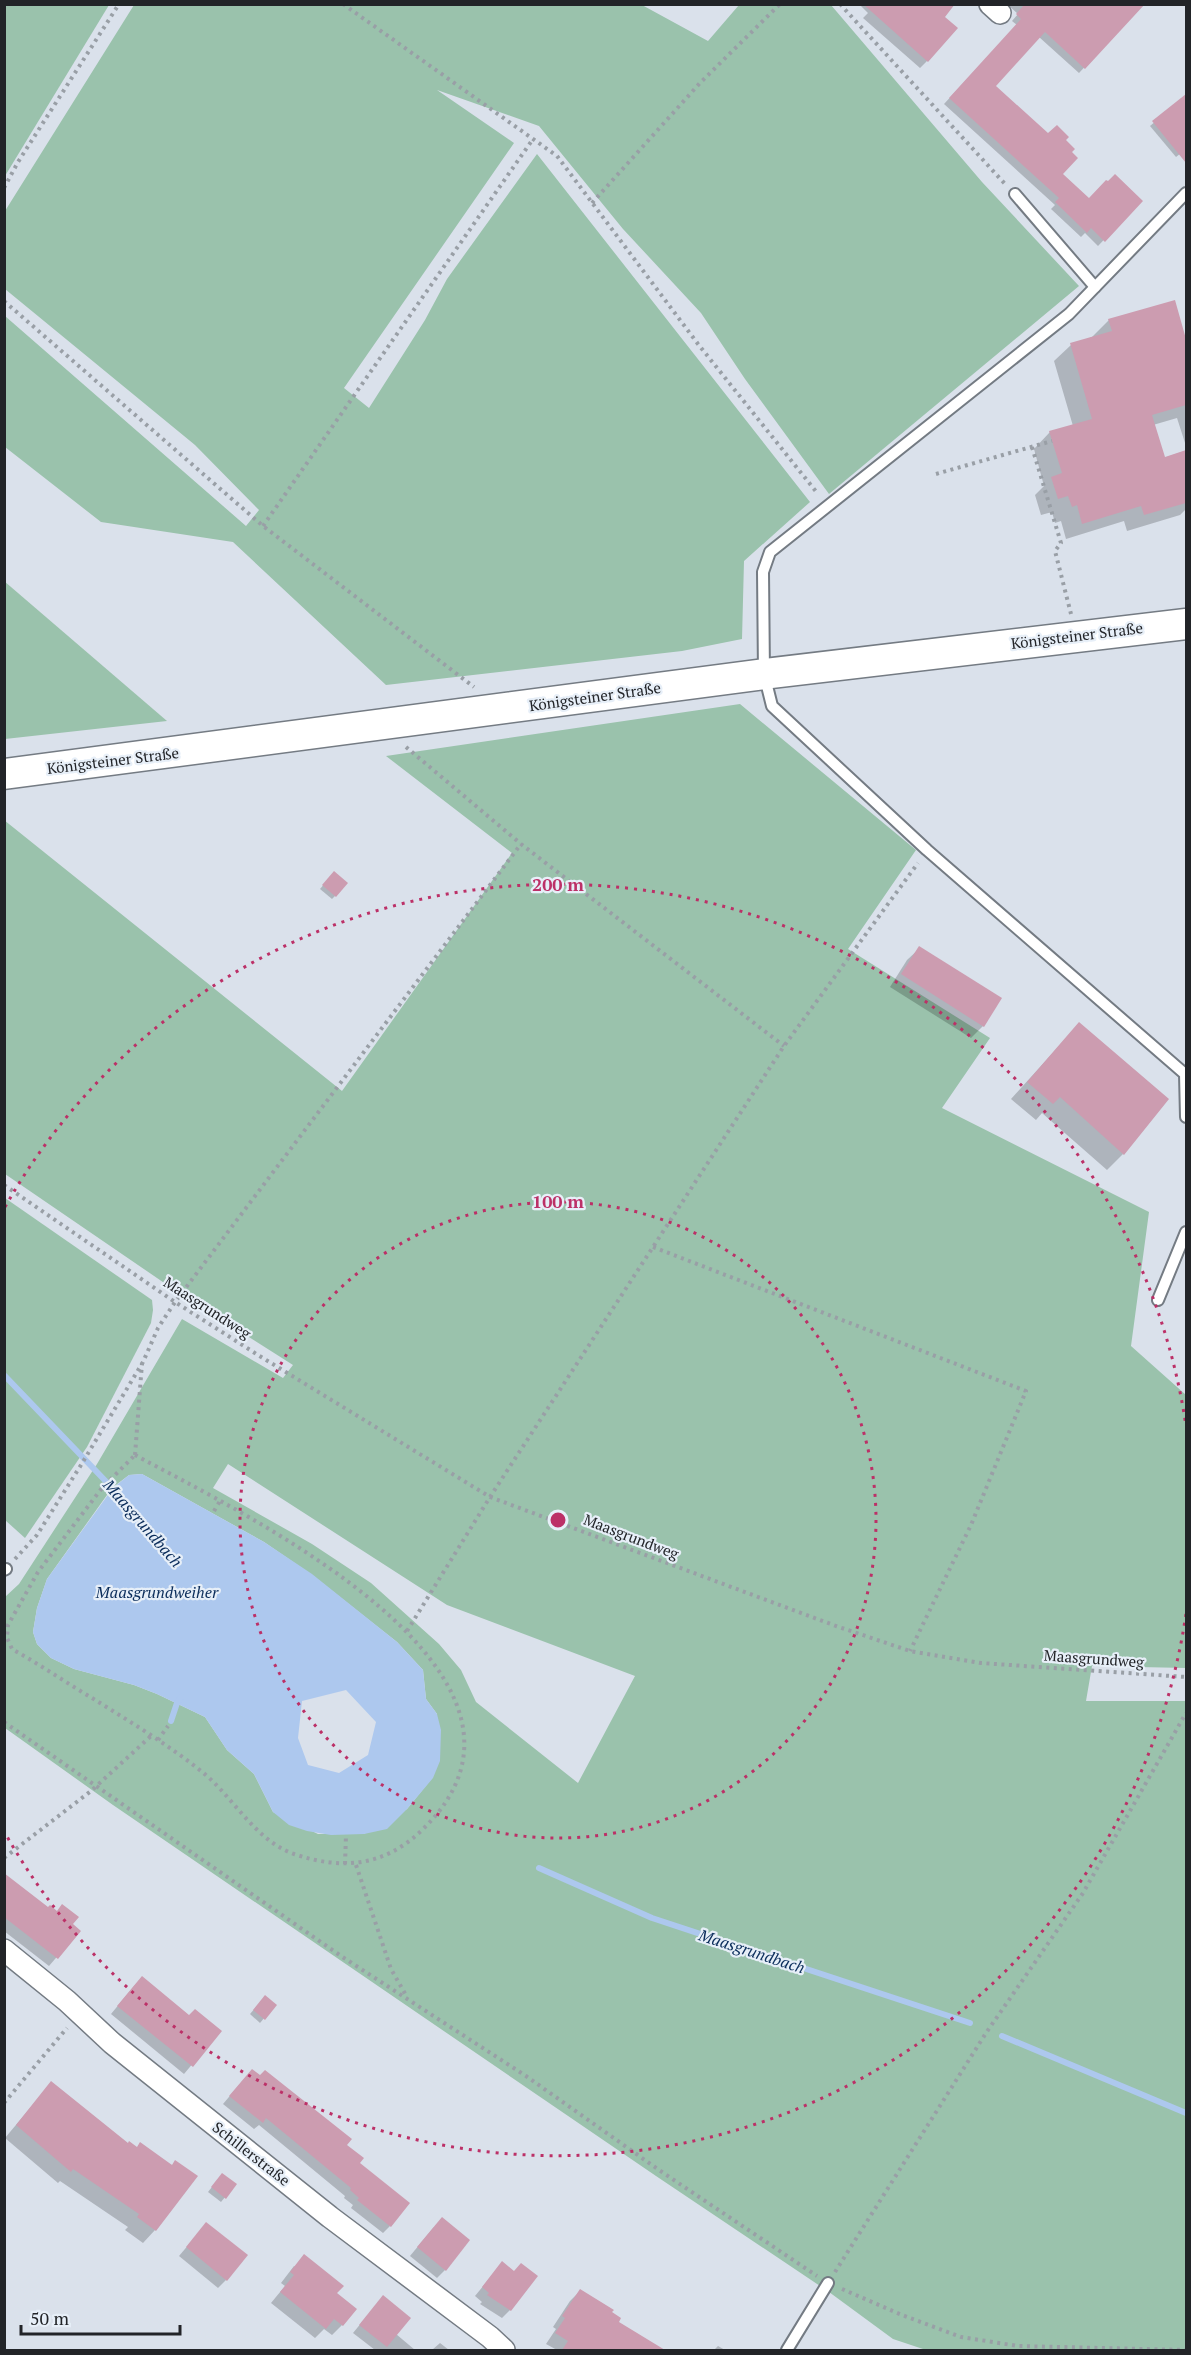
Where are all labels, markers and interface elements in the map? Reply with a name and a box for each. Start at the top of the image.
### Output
street label: Königsteiner Straße [1010,617,1144,653]
street label: Königsteiner Straße [528,677,662,715]
street label: Königsteiner Straße [46,742,180,778]
text: 200 m [532,872,584,896]
text: 100 m [532,1189,584,1213]
street label: Maasgrundweg [160,1271,256,1343]
water label: Maasgrundbach [98,1473,187,1572]
street label: Maasgrundweg [581,1509,683,1564]
centre of rings [548,1510,568,1530]
water label: Maasgrundweiher [95,1581,219,1603]
street label: Maasgrundweg [1043,1645,1146,1672]
water label: Maasgrundbach [695,1923,808,1978]
street label: Schillerstraße [209,2117,294,2190]
scale bar [21,2298,180,2336]
text: 50 m [30,2306,70,2330]

